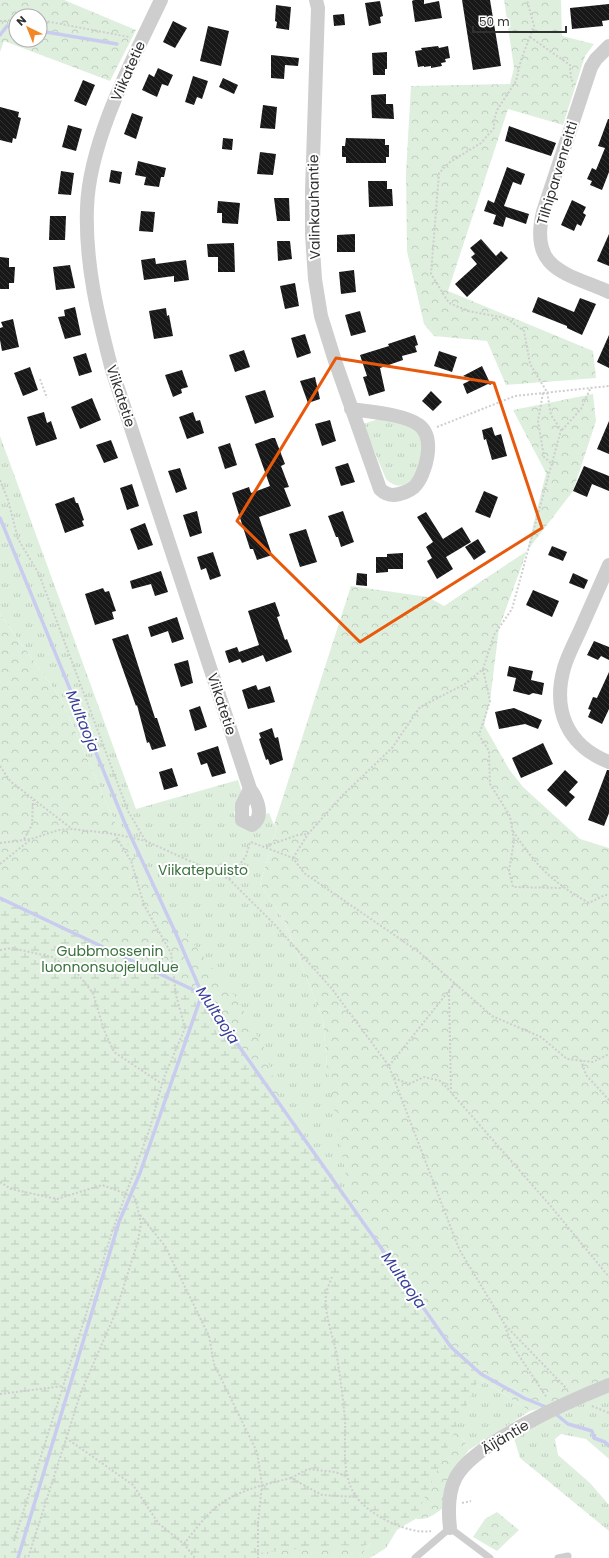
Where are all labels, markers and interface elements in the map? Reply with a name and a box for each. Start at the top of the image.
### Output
north arrow [8,8,48,48]
scale bar [473,8,566,34]
text: N [13,12,30,29]
text: 50 m [479,13,510,30]
street label: Viikatetie [106,37,150,104]
street label: Tilhiparvenreitti [532,119,582,227]
street label: Valinkauhantie [303,154,325,260]
street label: Viikatetie [102,362,140,430]
street label: Viikatetie [203,670,241,738]
water label: Multaoja [61,687,105,755]
park label: Viikatepuisto [158,860,248,880]
park label: Gubbmossenin luonnonsuojelualue [41,941,179,977]
water label: Multaoja [191,982,245,1048]
water label: Multaoja [377,1247,431,1313]
street label: Äijäntie [478,1415,533,1459]

